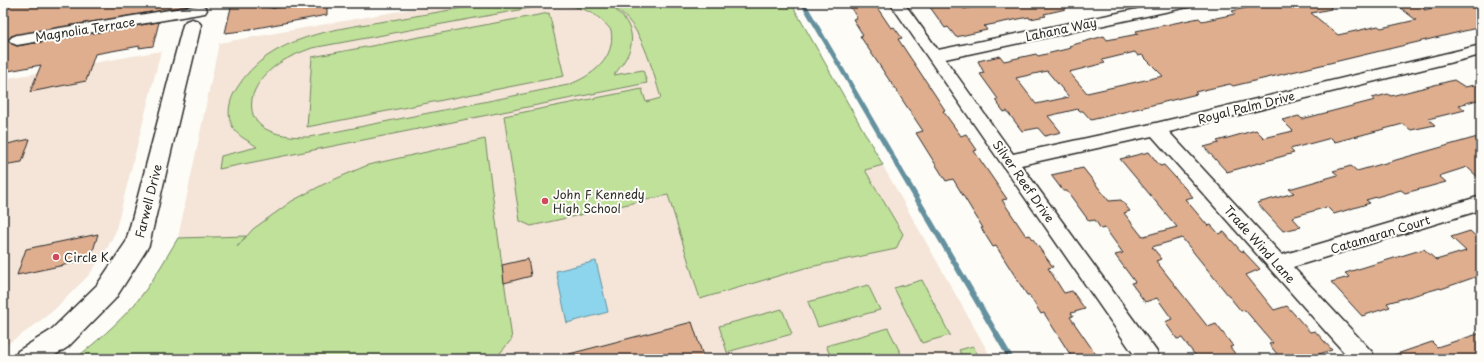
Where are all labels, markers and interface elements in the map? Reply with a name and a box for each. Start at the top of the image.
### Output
street label: Magnolia Terrace [34,12,136,46]
street label: Lahana Way [1024,13,1099,45]
street label: Royal Palm Drive [1196,86,1296,128]
street label: Silver Reef Drive [989,136,1059,226]
street label: Farwell Drive [130,162,166,240]
place label: John F Kennedy High School [553,185,645,217]
marker: John F Kennedy High School [540,196,550,206]
street label: Trade Wind Lane [1220,201,1300,287]
street label: Catamaran Court [1328,210,1432,258]
place label: Circle K [64,248,109,266]
marker: Circle K [51,252,61,262]

